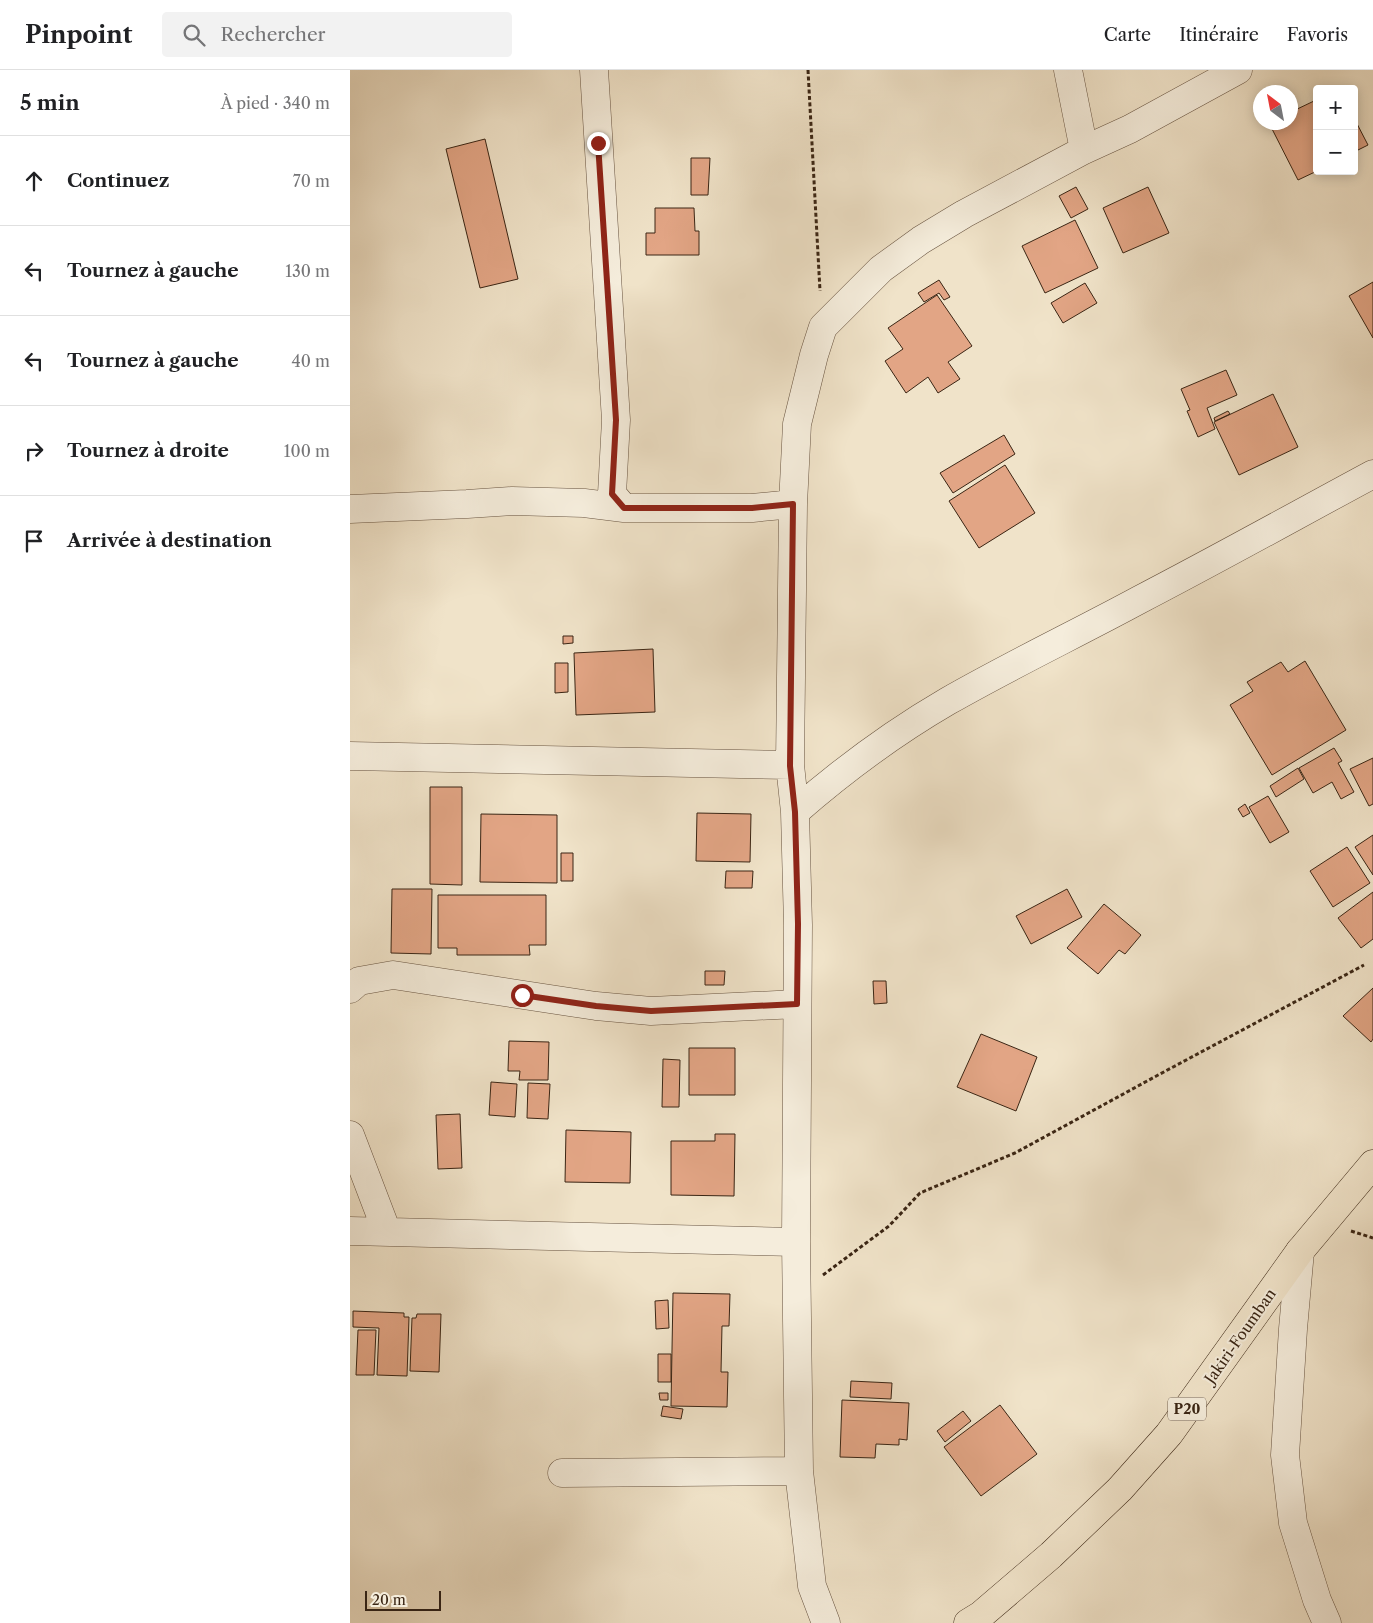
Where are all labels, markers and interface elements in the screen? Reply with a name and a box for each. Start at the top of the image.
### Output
search box [162,12,512,57]
text: Pinpoint [25,20,132,49]
icon: search [180,21,208,49]
text: Rechercher [220,23,326,46]
text: Carte [1104,24,1151,46]
text: Itinéraire [1179,24,1259,46]
text: Favoris [1287,24,1348,46]
north arrow [1253,85,1298,130]
map controls [1313,85,1358,175]
button: + [1313,85,1358,130]
text: 5 min [20,90,80,115]
text: À pied · 340 m [221,93,330,113]
button: − [1313,130,1358,175]
route end [587,132,610,155]
icon: ahead [20,167,48,195]
text: Continuez [67,169,169,192]
text: 70 m [293,171,330,191]
icon: left [20,257,48,285]
text: Tournez à gauche [67,259,239,282]
text: 130 m [285,261,330,281]
icon: left [20,347,48,375]
text: Tournez à gauche [67,349,239,372]
text: 40 m [291,351,330,371]
icon: right [20,437,48,465]
text: Tournez à droite [67,439,229,462]
text: 100 m [284,441,330,461]
icon: arrive [20,527,48,555]
text: Arrivée à destination [67,529,272,552]
route start [511,984,534,1007]
street label: Jakiri-Foumban [1199,1284,1280,1389]
road number: P20 [1168,1398,1206,1420]
scale bar [365,1588,441,1611]
text: 20 m [372,1591,406,1609]

